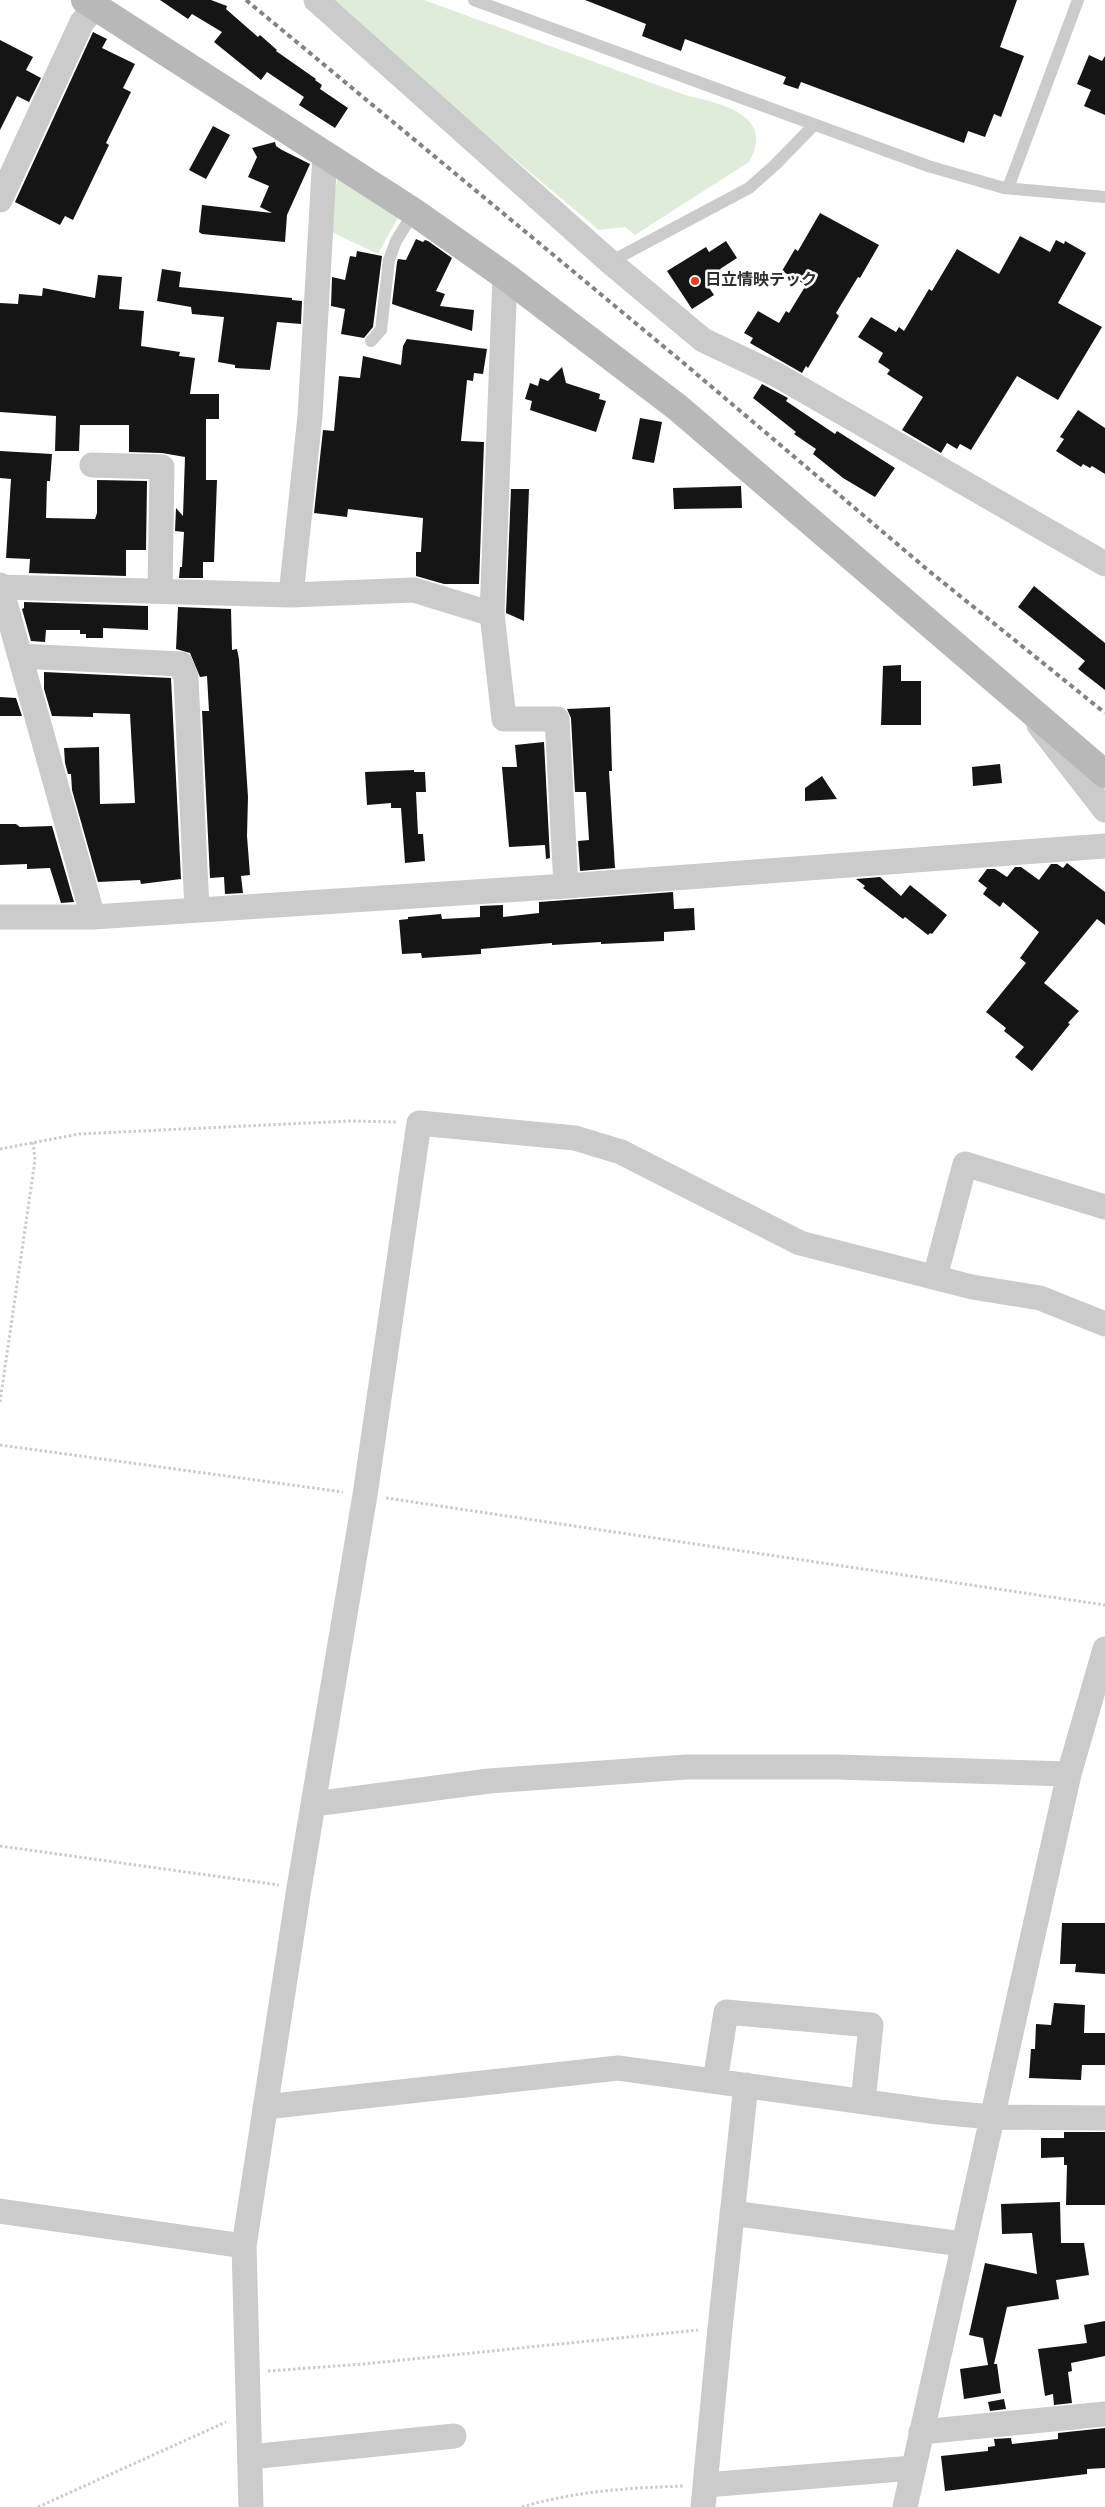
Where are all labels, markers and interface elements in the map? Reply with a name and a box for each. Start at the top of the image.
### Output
place label: 日立情映テック [705,271,817,291]
marker: 日立情映テック [689,275,701,287]

